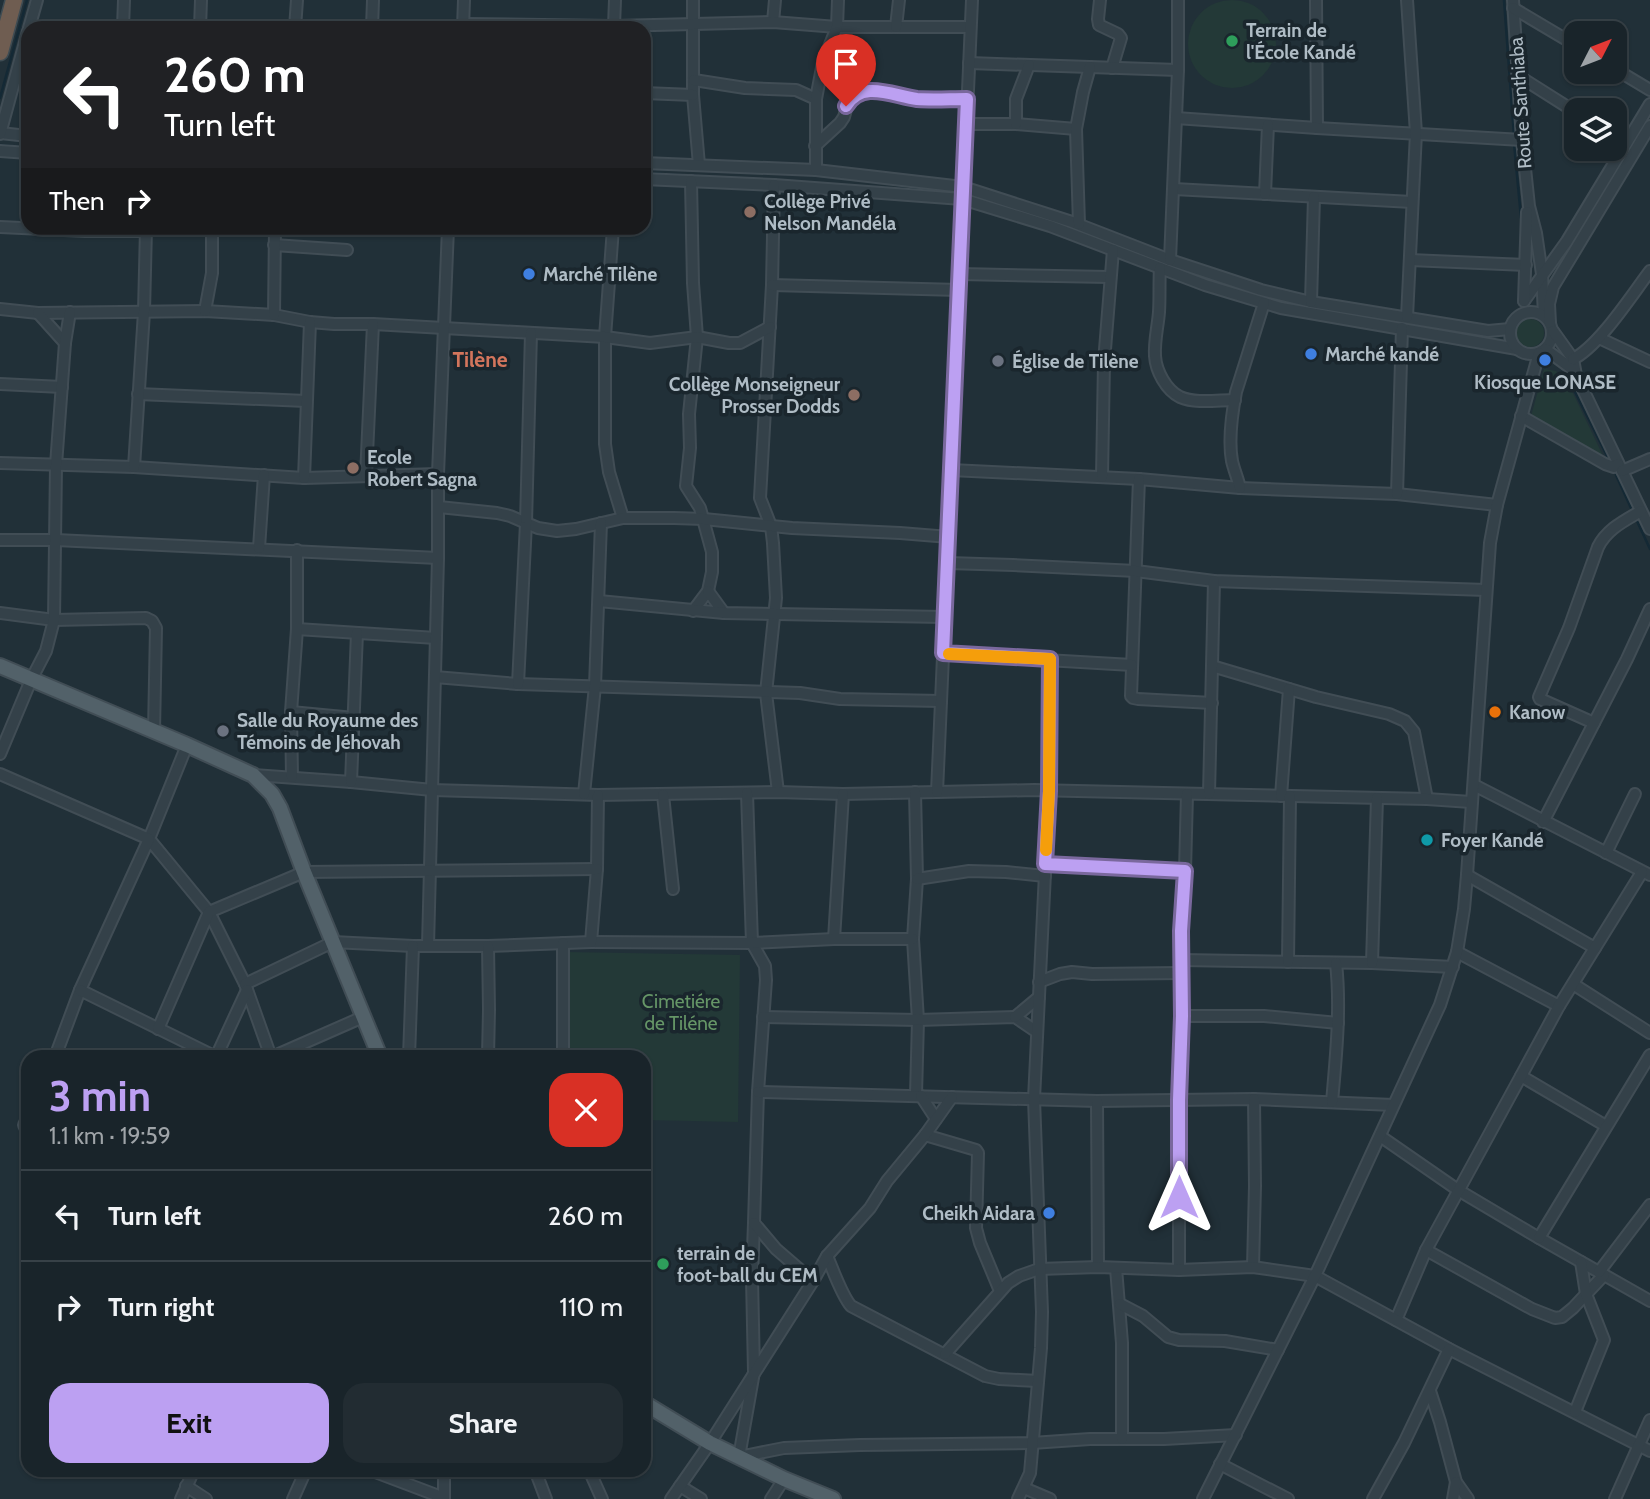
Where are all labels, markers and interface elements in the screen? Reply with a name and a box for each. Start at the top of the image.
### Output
place label: Terrain de l'École Kandé [1246,19,1356,64]
north arrow [1564,21,1628,84]
map controls [1564,21,1627,161]
marker: Terrain de l'École Kandé [1224,33,1240,49]
pin [816,34,876,106]
street label: Route Santhiaba [1504,36,1537,170]
text: 260 m [164,45,306,104]
icon: arrive [827,45,865,83]
icon: left [49,49,140,140]
button: layers [1564,98,1627,161]
text: Turn left [164,105,275,144]
icon: right [119,182,157,220]
text: Then [49,185,105,217]
place label: Collège Privé Nelson Mandéla [764,190,897,235]
marker: Collège Privé Nelson Mandéla [742,204,758,220]
place label: Marché Tilène [543,263,658,286]
marker: Marché Tilène [521,266,537,282]
place label: Marché kandé [1325,343,1439,366]
marker: Marché kandé [1303,346,1319,362]
district label: Tilène [452,347,508,372]
place label: Église de Tilène [1012,349,1139,373]
marker: Kiosque LONASE [1537,352,1553,368]
marker: Église de Tilène [990,353,1006,369]
place label: Kiosque LONASE [1474,371,1616,394]
place label: Collège Monseigneur Prosser Dodds [669,373,841,418]
marker: Collège Monseigneur Prosser Dodds [846,387,862,403]
place label: Ecole Robert Sagna [367,446,478,491]
marker: Ecole Robert Sagna [345,460,361,476]
place label: Kanow [1509,701,1565,724]
marker: Kanow [1487,704,1503,720]
place label: Salle du Royaume des Témoins de Jéhovah [237,709,418,754]
marker: Salle du Royaume des Témoins de Jéhovah [215,723,231,739]
place label: Foyer Kandé [1441,829,1544,852]
marker: Foyer Kandé [1419,832,1435,848]
park label: Cimetiére de Tiléne [642,990,720,1035]
text: 3 min [49,1070,151,1122]
button: close [549,1073,623,1147]
text: 1.1 km · 19:59 [49,1122,171,1150]
position arrow [1142,1160,1216,1234]
icon: left [49,1197,87,1235]
text: Turn left [108,1200,201,1232]
text: 260 m [548,1200,623,1232]
place label: Cheikh Aidara [922,1202,1036,1225]
marker: Cheikh Aidara [1041,1205,1057,1221]
place label: terrain de foot-ball du CEM [677,1242,818,1287]
marker: terrain de foot-ball du CEM [655,1256,671,1272]
icon: right [49,1288,87,1326]
text: Turn right [108,1291,214,1323]
text: 110 m [559,1291,623,1323]
button: Exit [49,1383,329,1463]
button: Share [343,1383,623,1463]

